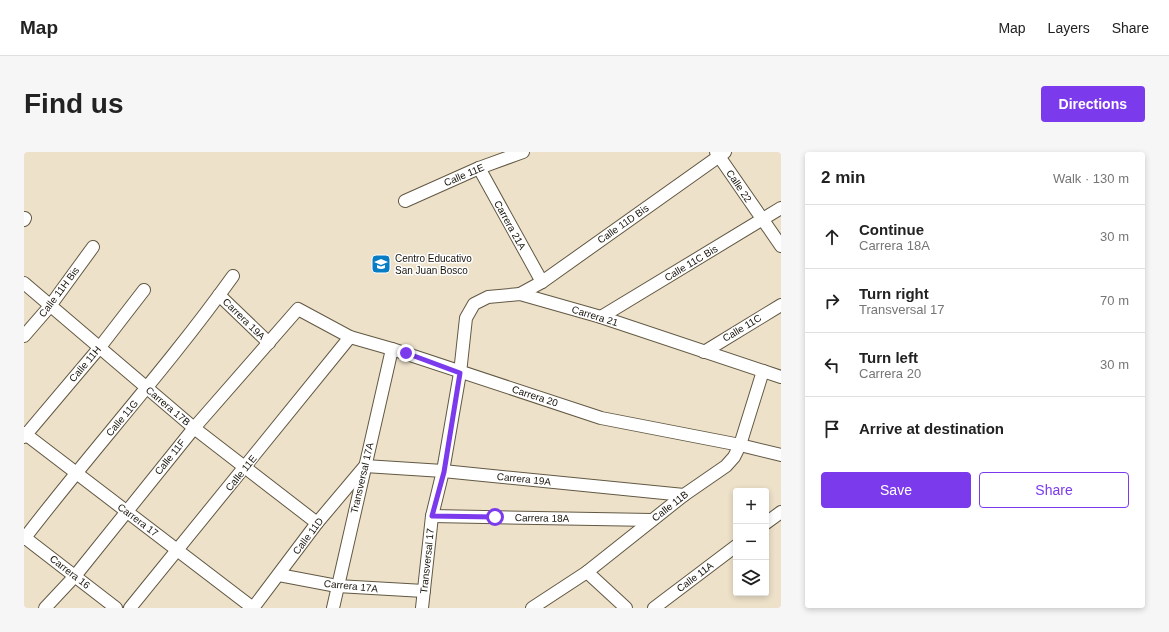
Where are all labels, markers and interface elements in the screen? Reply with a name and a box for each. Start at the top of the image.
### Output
text: Map [20,17,58,38]
text: Map [998,20,1026,36]
text: Layers [1048,20,1090,36]
text: Share [1112,20,1149,36]
button: Directions [1041,86,1145,122]
text: Find us [24,88,124,119]
street label: Calle 11E [442,161,486,188]
street label: Calle 22 [724,168,754,205]
text: 2 min [821,168,865,187]
text: Walk · 130 m [1053,171,1129,186]
street label: Carrera 21A [492,199,528,252]
street label: Calle 11D Bis [595,202,651,246]
text: Continue [859,221,924,238]
icon: ahead [821,226,843,248]
text: 30 m [1100,229,1129,244]
text: Carrera 18A [859,238,930,253]
street label: Calle 11C Bis [663,243,719,283]
school or university icon: Centro Educativo San Juan Bosco [370,253,392,275]
place label: Centro Educativo San Juan Bosco [395,253,472,276]
street label: Calle 11H Bis [37,265,81,319]
text: Turn right [859,285,929,302]
icon: right [821,290,843,312]
text: 70 m [1100,293,1129,308]
street label: Carrera 19A [221,296,268,342]
text: Transversal 17 [859,302,945,317]
street label: Carrera 21 [571,304,620,328]
street label: Calle 11C [721,312,763,344]
street label: Calle 11H [67,344,103,384]
route end [397,344,415,362]
text: Turn left [859,349,918,366]
icon: left [821,354,843,376]
text: 30 m [1100,357,1129,372]
text: Carrera 20 [859,366,921,381]
street label: Carrera 20 [511,383,560,409]
street label: Carrera 17B [144,384,193,428]
street label: Calle 11G [104,398,140,438]
icon: arrive [821,418,843,440]
text: Arrive at destination [859,420,1004,437]
street label: Calle 11F [152,437,188,477]
street label: Transversal 17A [348,441,376,515]
street label: Calle 11E [223,453,259,493]
street label: Carrera 19A [496,471,552,487]
button: Save [821,472,971,508]
button: Share [979,472,1129,508]
street label: Calle 11B [650,488,690,523]
map controls [733,488,769,596]
button: + [733,488,769,524]
street label: Carrera 17 [116,501,161,539]
route start [486,508,504,526]
street label: Carrera 18A [515,512,570,524]
street label: Calle 11D [291,515,325,557]
button: − [733,524,769,560]
street label: Transversal 17 [418,527,436,594]
street label: Carrera 16 [48,553,93,591]
street label: Calle 11A [675,560,716,594]
button: layers [733,560,769,596]
street label: Carrera 17A [323,578,379,594]

